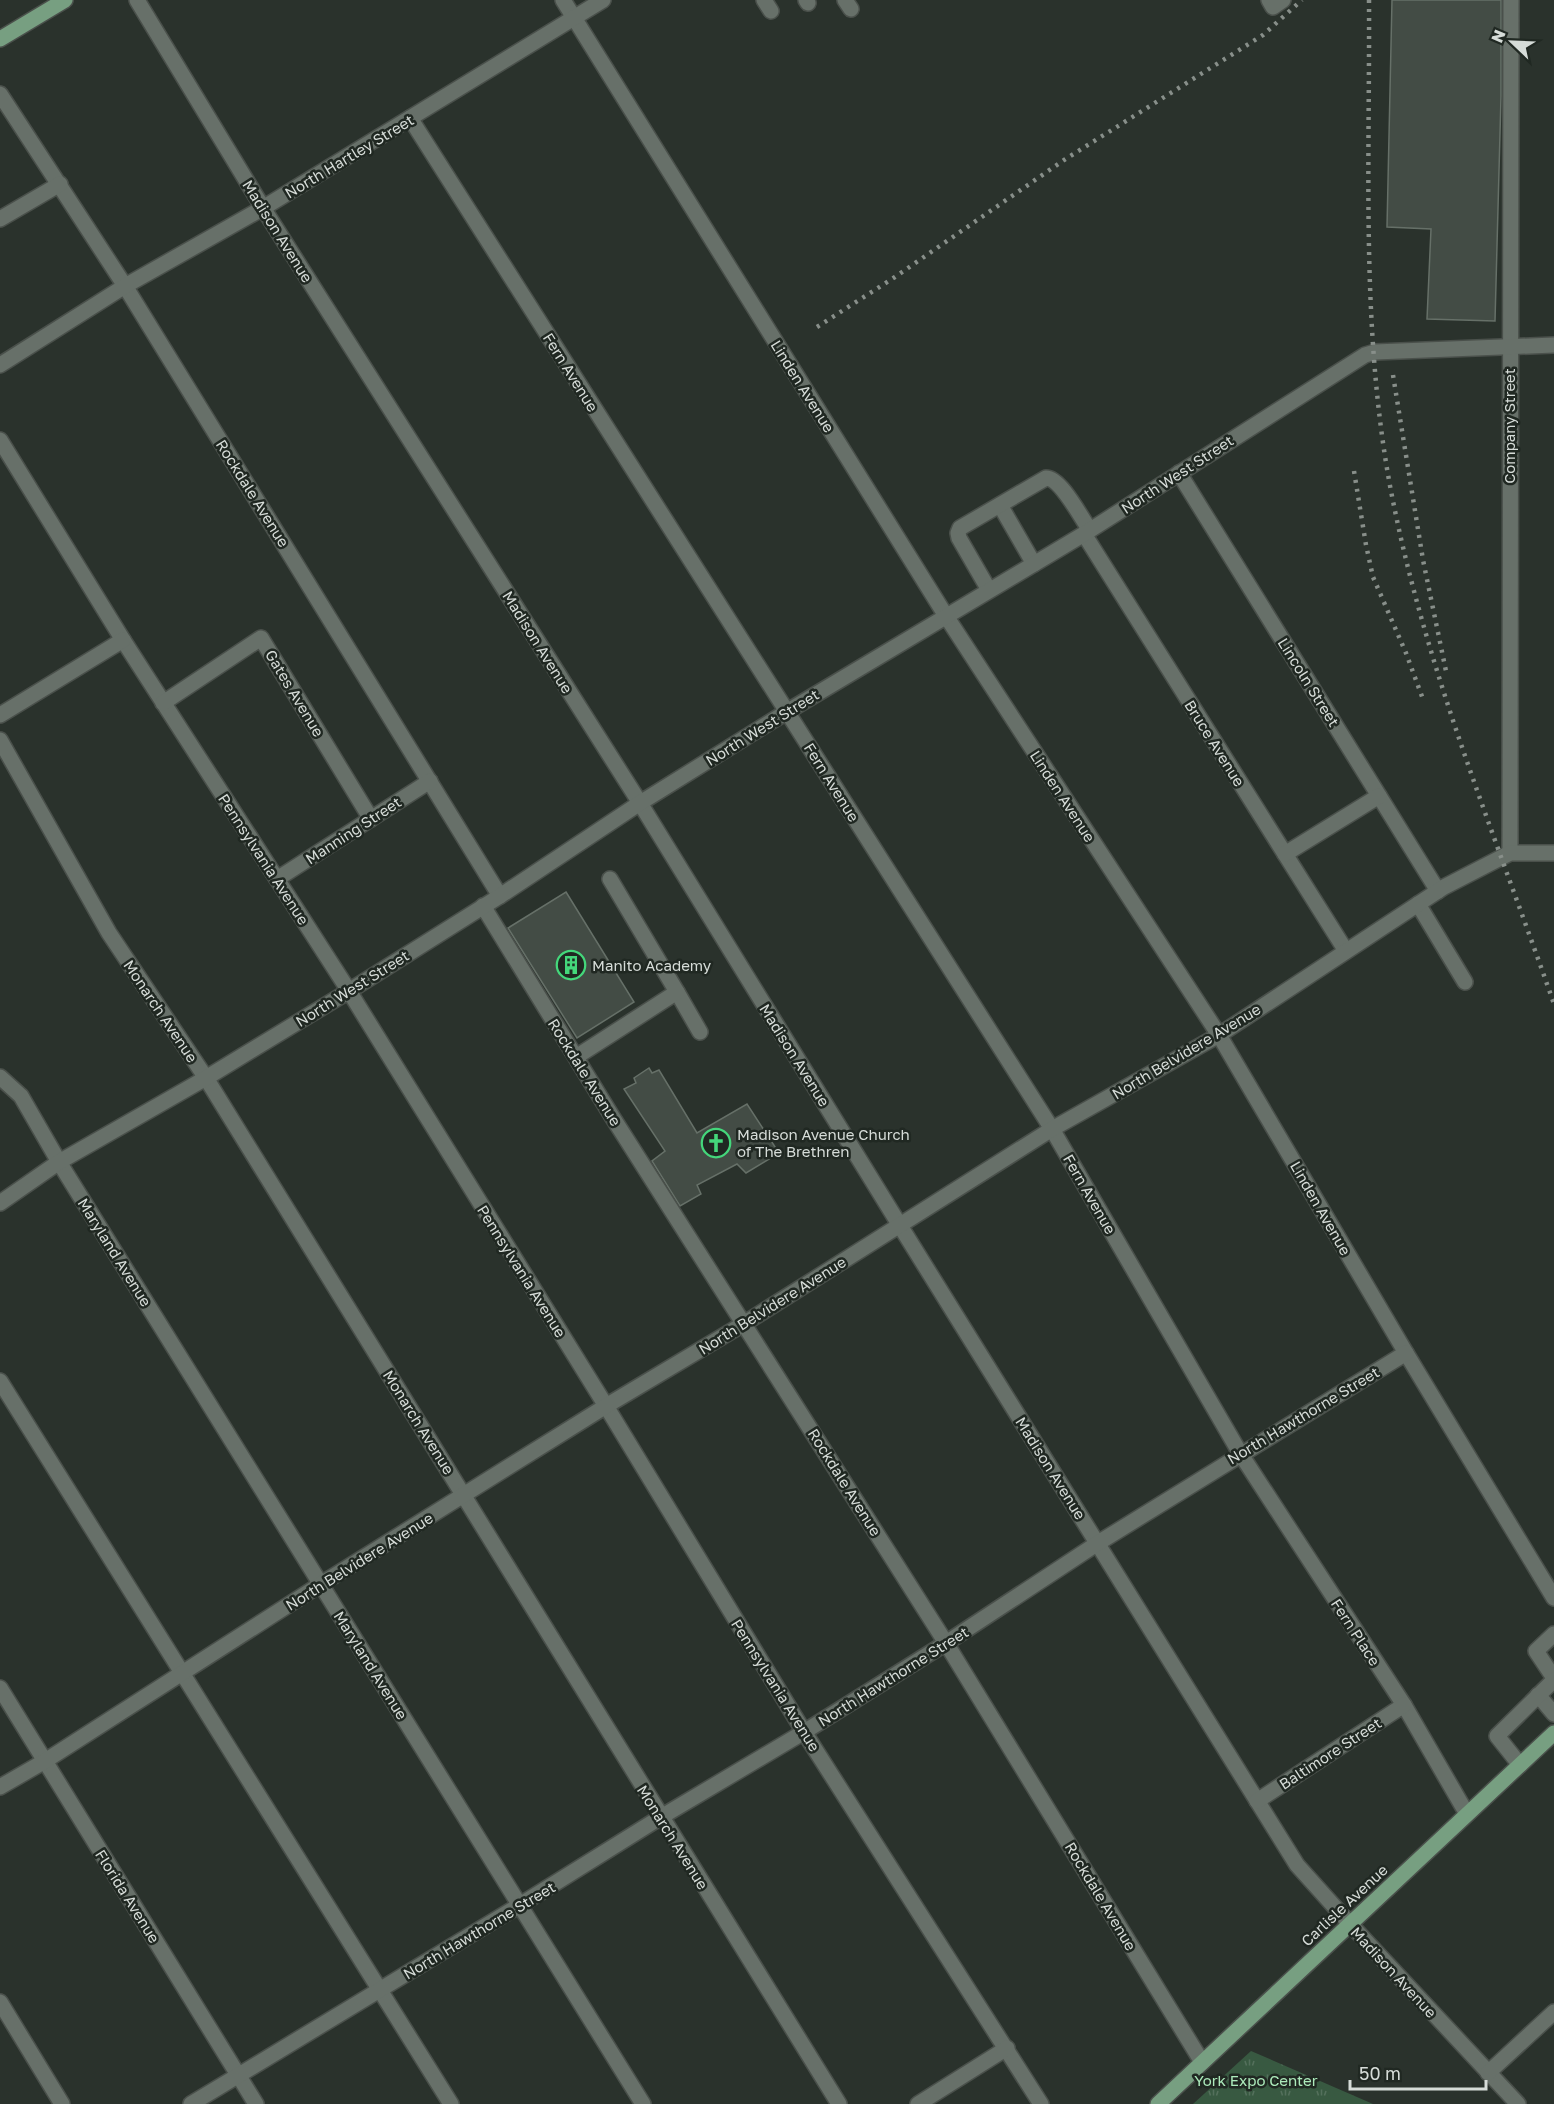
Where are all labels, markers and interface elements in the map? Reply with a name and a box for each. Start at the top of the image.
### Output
north arrow [1482,12,1542,72]
text: N [1487,27,1510,46]
street label: North Hartley Street [281,110,417,202]
street label: Madison Avenue [239,176,317,286]
street label: Fern Avenue [540,329,602,415]
street label: Linden Avenue [767,336,839,436]
street label: Company Street [1500,368,1518,484]
street label: North West Street [1118,431,1236,517]
street label: Rockdale Avenue [213,436,293,550]
street label: Madison Avenue [499,587,577,697]
street label: Lincoln Street [1275,634,1343,730]
street label: Gates Avenue [262,646,328,740]
street label: North West Street [702,685,822,769]
street label: Bruce Avenue [1181,696,1249,790]
street label: Fern Avenue [801,739,863,825]
street label: Linden Avenue [1027,747,1099,845]
street label: Pennsylvania Avenue [215,790,313,928]
street label: Manning Street [302,792,404,868]
street label: North West Street [292,946,412,1030]
building icon: Manito Academy [555,949,587,981]
street label: Monarch Avenue [120,956,202,1066]
place label: Manito Academy [592,956,712,974]
street label: North Belvidere Avenue [1108,999,1264,1103]
street label: Madison Avenue [756,1000,834,1110]
street label: Rockdale Avenue [545,1015,625,1129]
place label: Madison Avenue Church of The Brethren [737,1125,910,1160]
church icon: Madison Avenue Church of The Brethren [700,1127,732,1159]
street label: Fern Avenue [1060,1151,1120,1237]
street label: Linden Avenue [1287,1158,1355,1259]
street label: Maryland Avenue [74,1194,156,1310]
street label: Pennsylvania Avenue [474,1202,570,1341]
street label: North Belvidere Avenue [695,1252,849,1358]
street label: North Hawthorne Street [1224,1363,1382,1467]
street label: Monarch Avenue [380,1367,458,1478]
street label: Madison Avenue [1012,1413,1090,1523]
street label: Rockdale Avenue [805,1425,885,1539]
street label: North Belvidere Avenue [282,1508,436,1614]
street label: Fern Place [1328,1595,1384,1669]
street label: Maryland Avenue [330,1607,412,1723]
street label: Pennsylvania Avenue [728,1616,824,1755]
street label: North Hawthorne Street [815,1622,971,1730]
street label: Baltimore Street [1276,1713,1384,1793]
street label: Monarch Avenue [634,1782,712,1893]
street label: Rockdale Avenue [1062,1839,1141,1954]
street label: Florida Avenue [92,1846,164,1946]
street label: Carlisle Avenue [1297,1860,1391,1950]
street label: North Hawthorne Street [400,1878,558,1982]
street label: Madison Avenue [1347,1923,1441,2021]
scale bar [1350,2053,1486,2091]
text: 50 m [1359,2062,1401,2084]
park label: York Expo Center [1194,2071,1318,2089]

